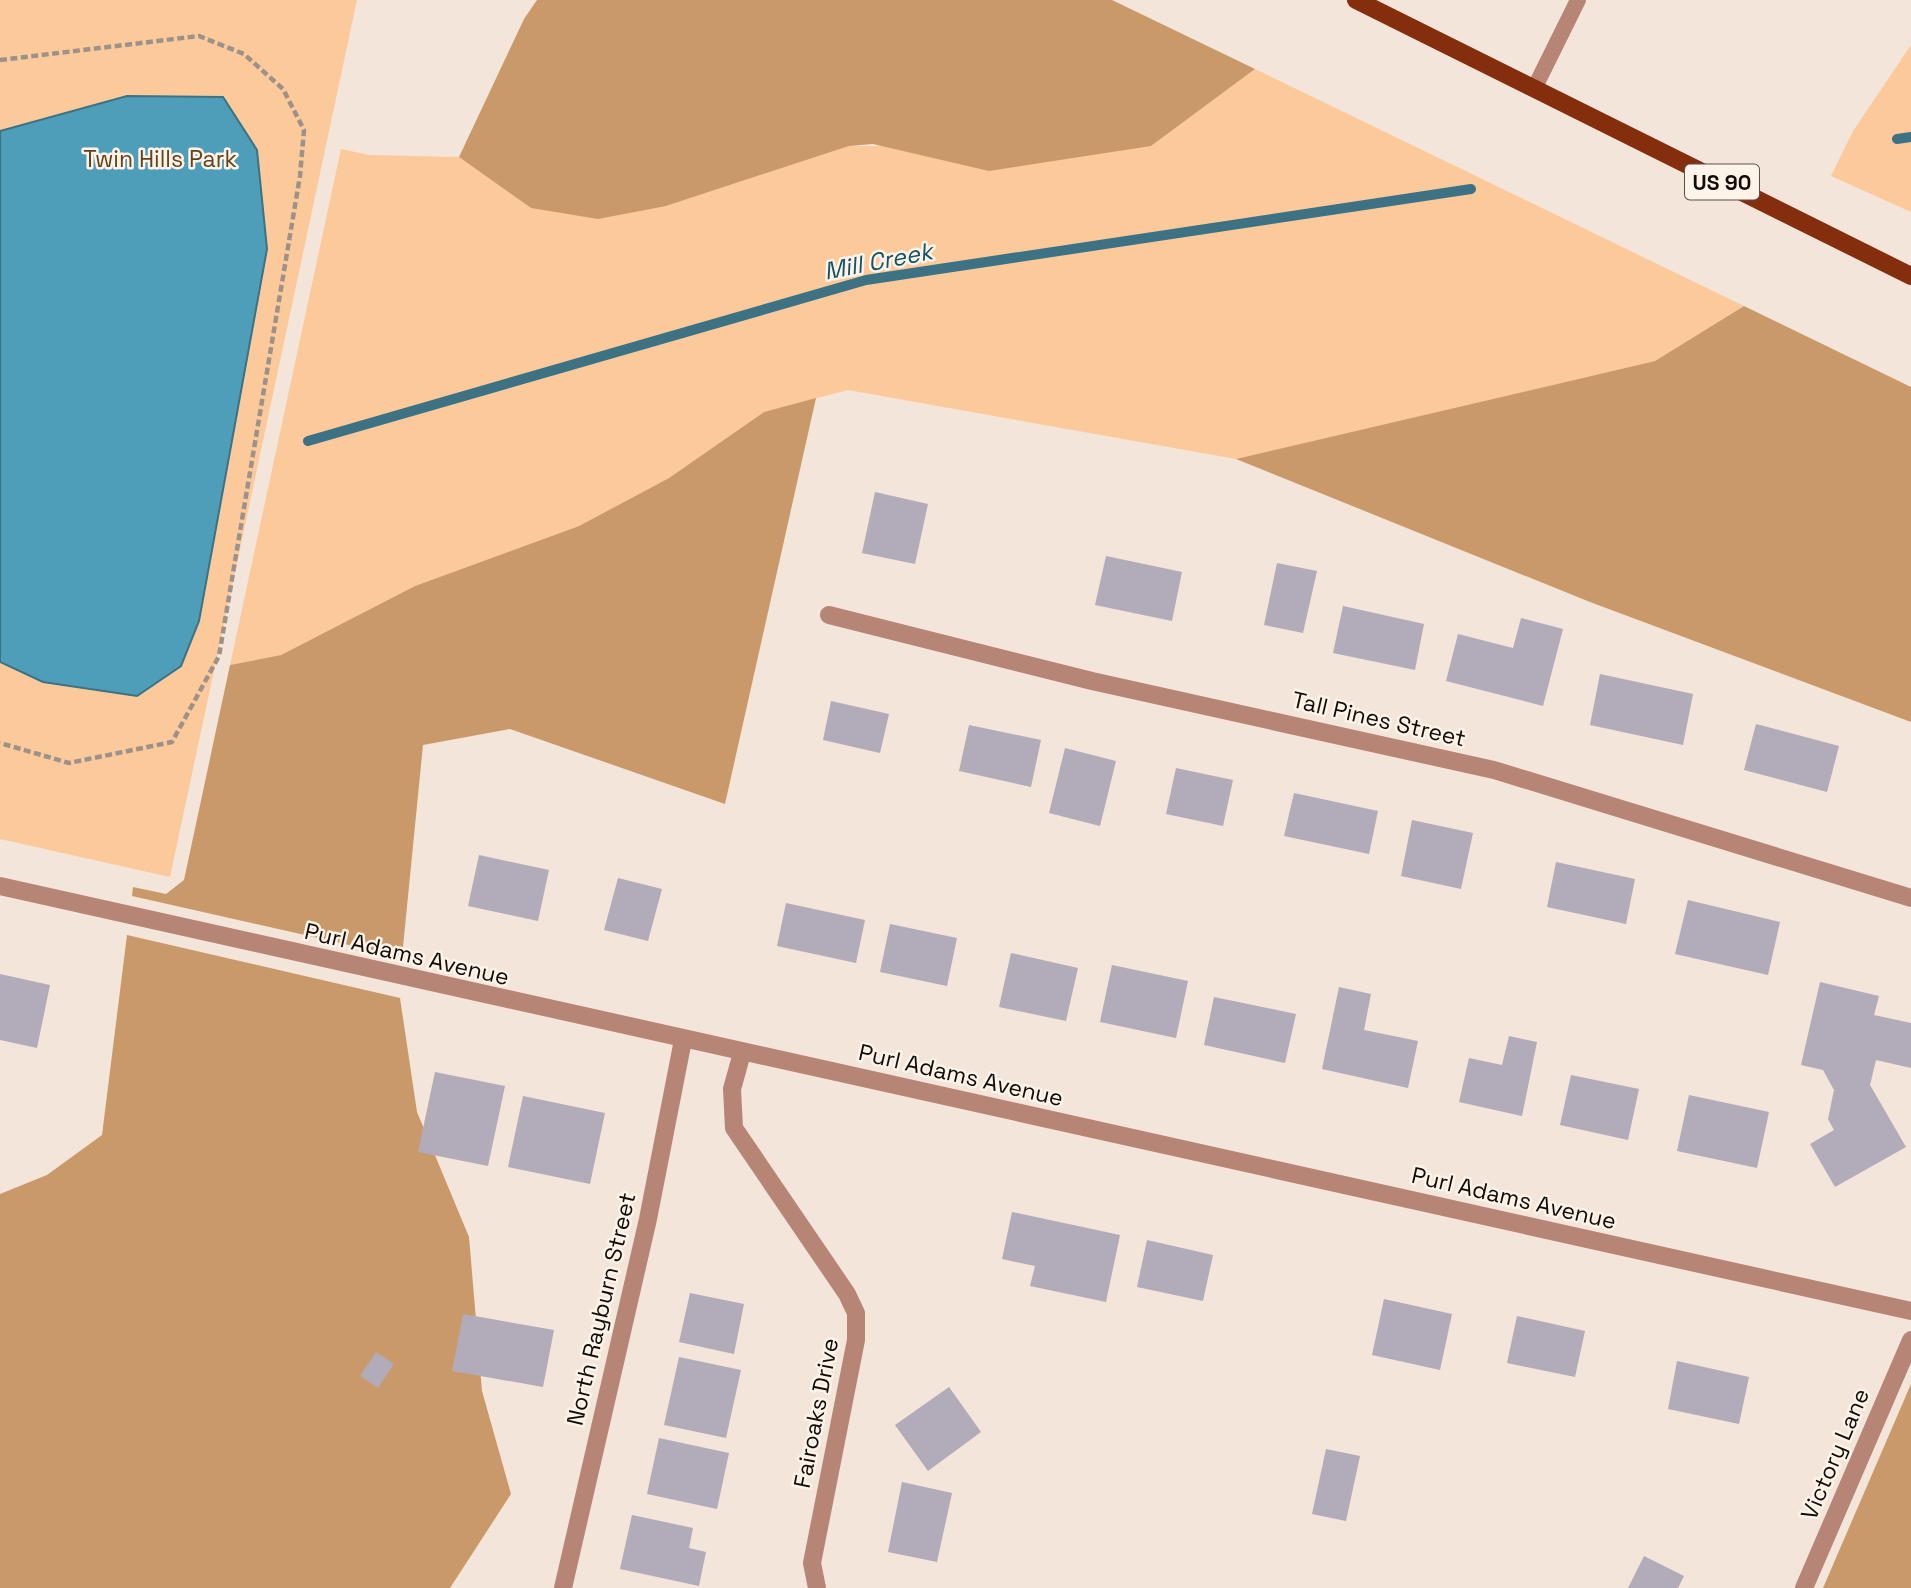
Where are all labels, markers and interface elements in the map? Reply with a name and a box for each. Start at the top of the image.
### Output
park label: Twin Hills Park [83,144,237,174]
road number: US 90 [1685,164,1759,200]
water label: Mill Creek [821,235,938,287]
street label: Tall Pines Street [1289,684,1469,754]
street label: Purl Adams Avenue [302,916,512,992]
street label: Purl Adams Avenue [856,1037,1066,1113]
street label: Purl Adams Avenue [1409,1160,1619,1236]
street label: North Rayburn Street [560,1190,642,1428]
street label: Fairoaks Drive [787,1336,845,1490]
street label: Victory Lane [1794,1384,1876,1524]

